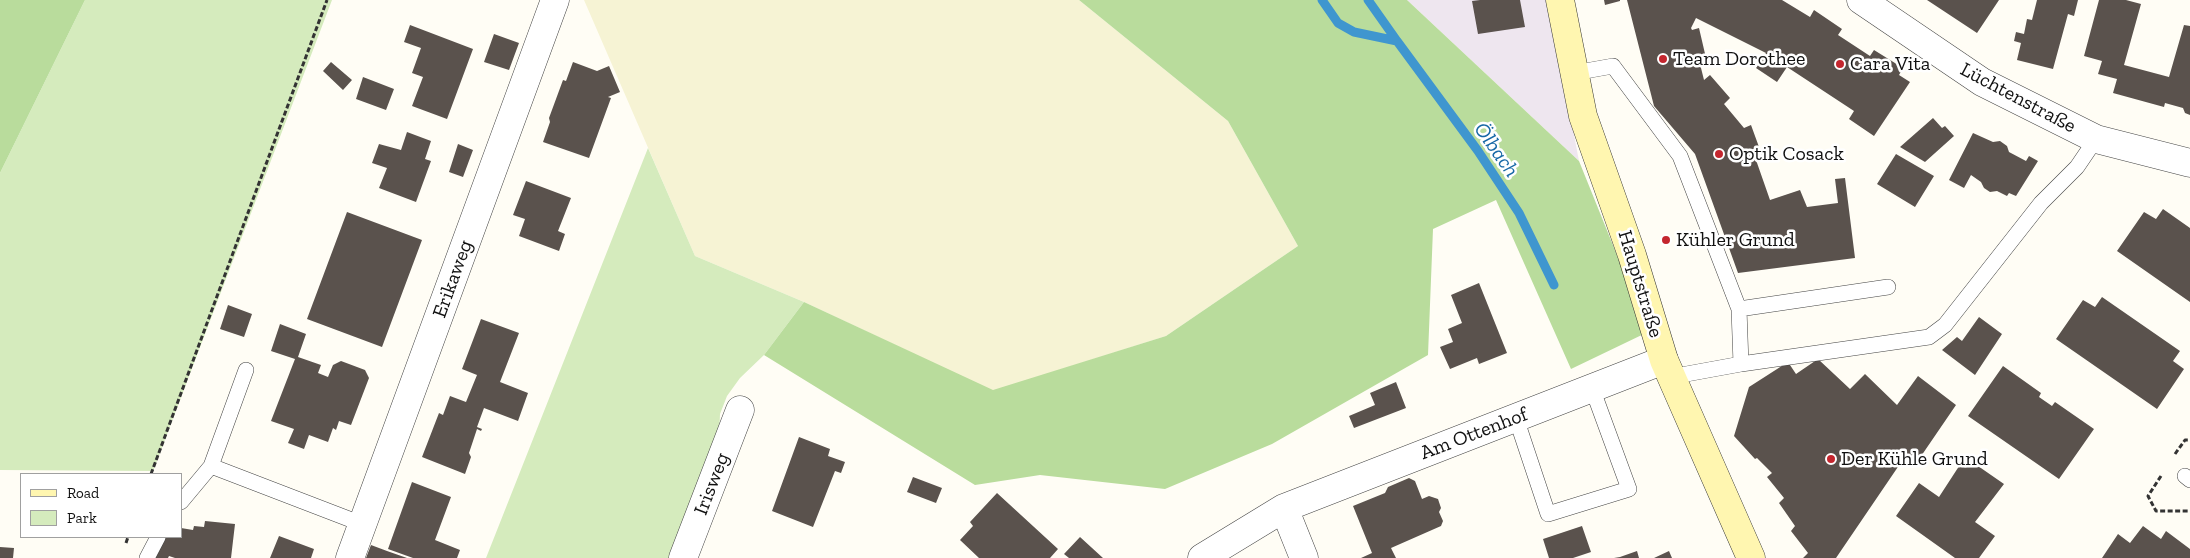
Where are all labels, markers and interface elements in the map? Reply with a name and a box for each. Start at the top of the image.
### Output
place label: Team Dorothee [1673,47,1805,71]
place label: Cara Vita [1850,52,1930,76]
marker: Team Dorothee [1657,53,1669,65]
marker: Cara Vita [1834,58,1846,70]
street label: Lüchtenstraße [1956,58,2080,138]
water label: Ölbach [1468,118,1524,182]
place label: Optik Cosack [1729,142,1844,166]
marker: Optik Cosack [1713,148,1725,160]
street label: Hauptstraße [1612,227,1668,341]
place label: Kühler Grund [1676,228,1795,252]
marker: Kühler Grund [1660,234,1672,246]
street label: Erikaweg [428,237,478,321]
street label: Am Ottenhof [1417,403,1531,465]
place label: Der Kühle Grund [1841,447,1988,471]
street label: Irisweg [689,450,735,518]
marker: Der Kühle Grund [1825,453,1837,465]
legend [20,473,182,538]
text: Road [67,484,99,502]
text: Park [67,509,97,527]

